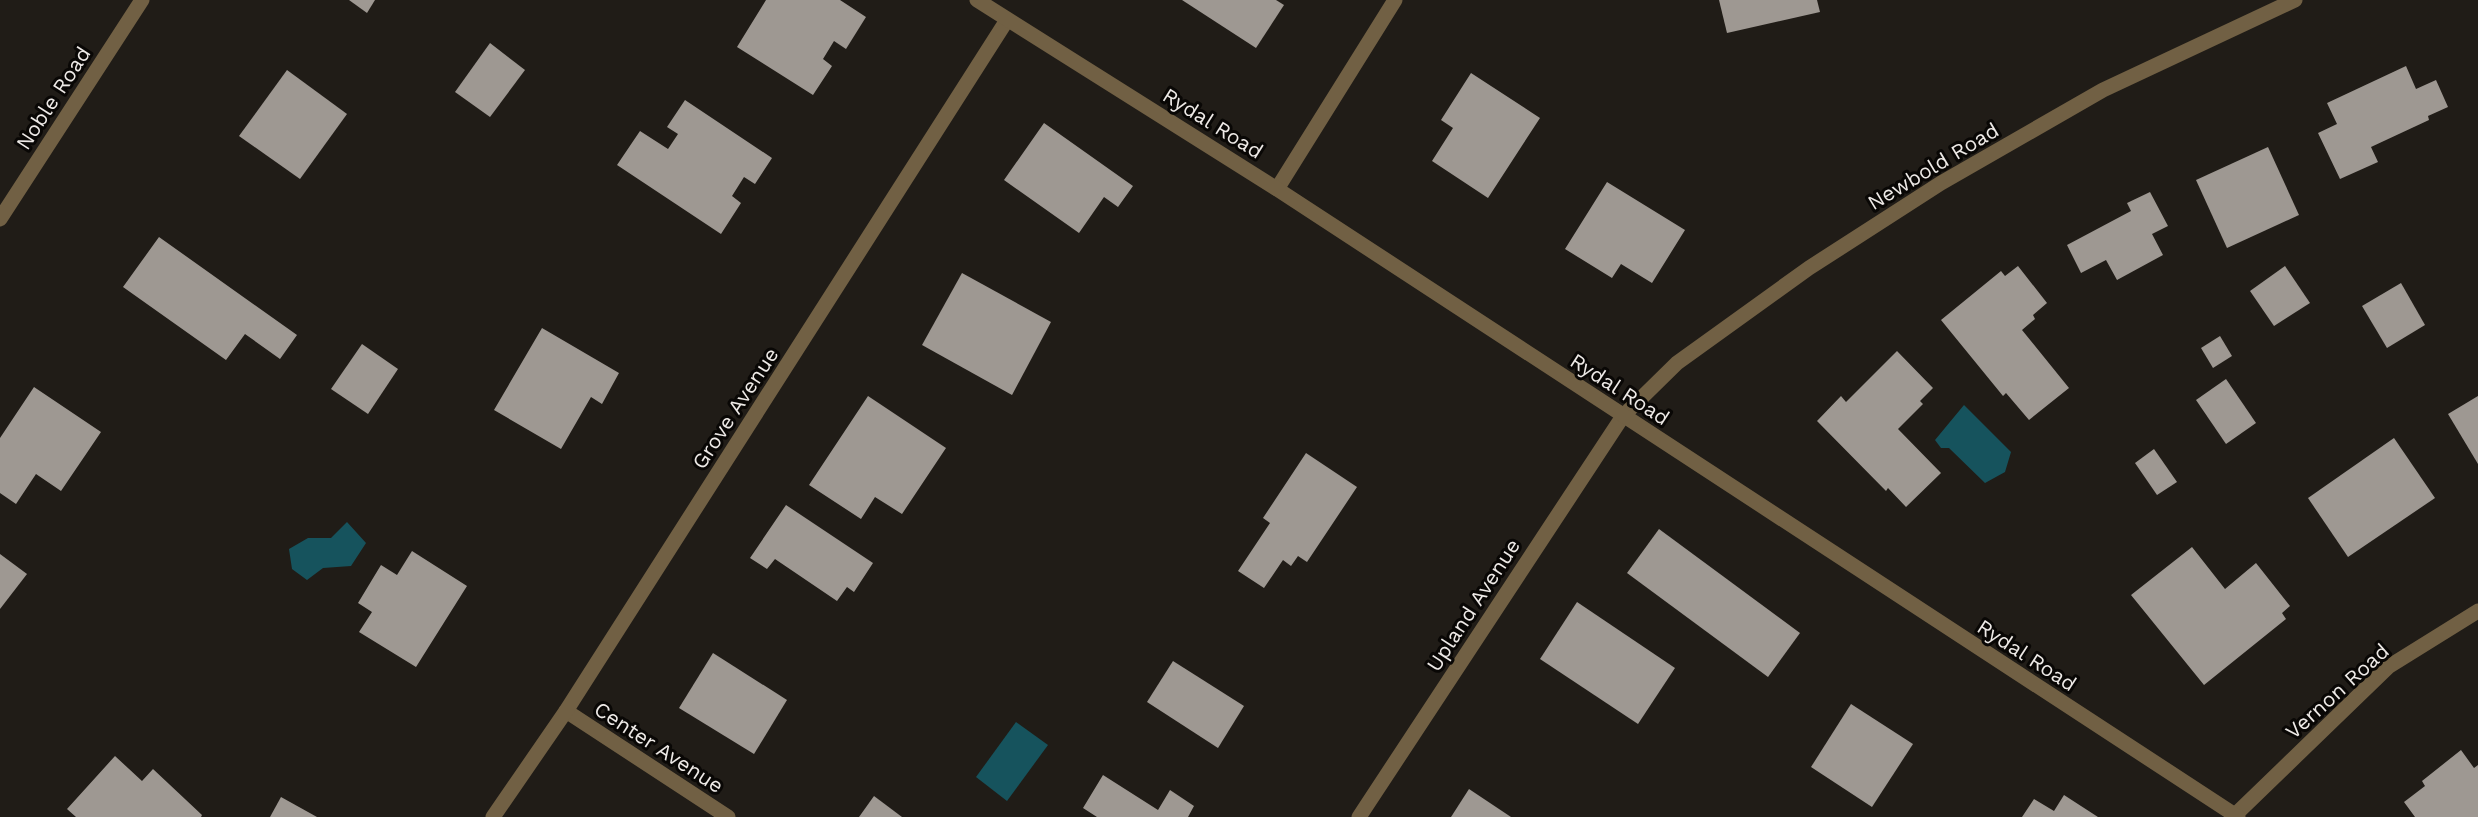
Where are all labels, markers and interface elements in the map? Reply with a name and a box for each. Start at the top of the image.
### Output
street label: Noble Road [10,42,96,154]
street label: Rydal Road [1158,82,1268,164]
street label: Newbold Road [1863,117,2003,215]
street label: Grove Avenue [686,343,784,473]
street label: Rydal Road [1566,348,1674,430]
street label: Upland Avenue [1421,534,1525,676]
street label: Rydal Road [1973,614,2081,696]
street label: Vernon Road [2280,638,2394,744]
street label: Center Avenue [590,696,728,798]

